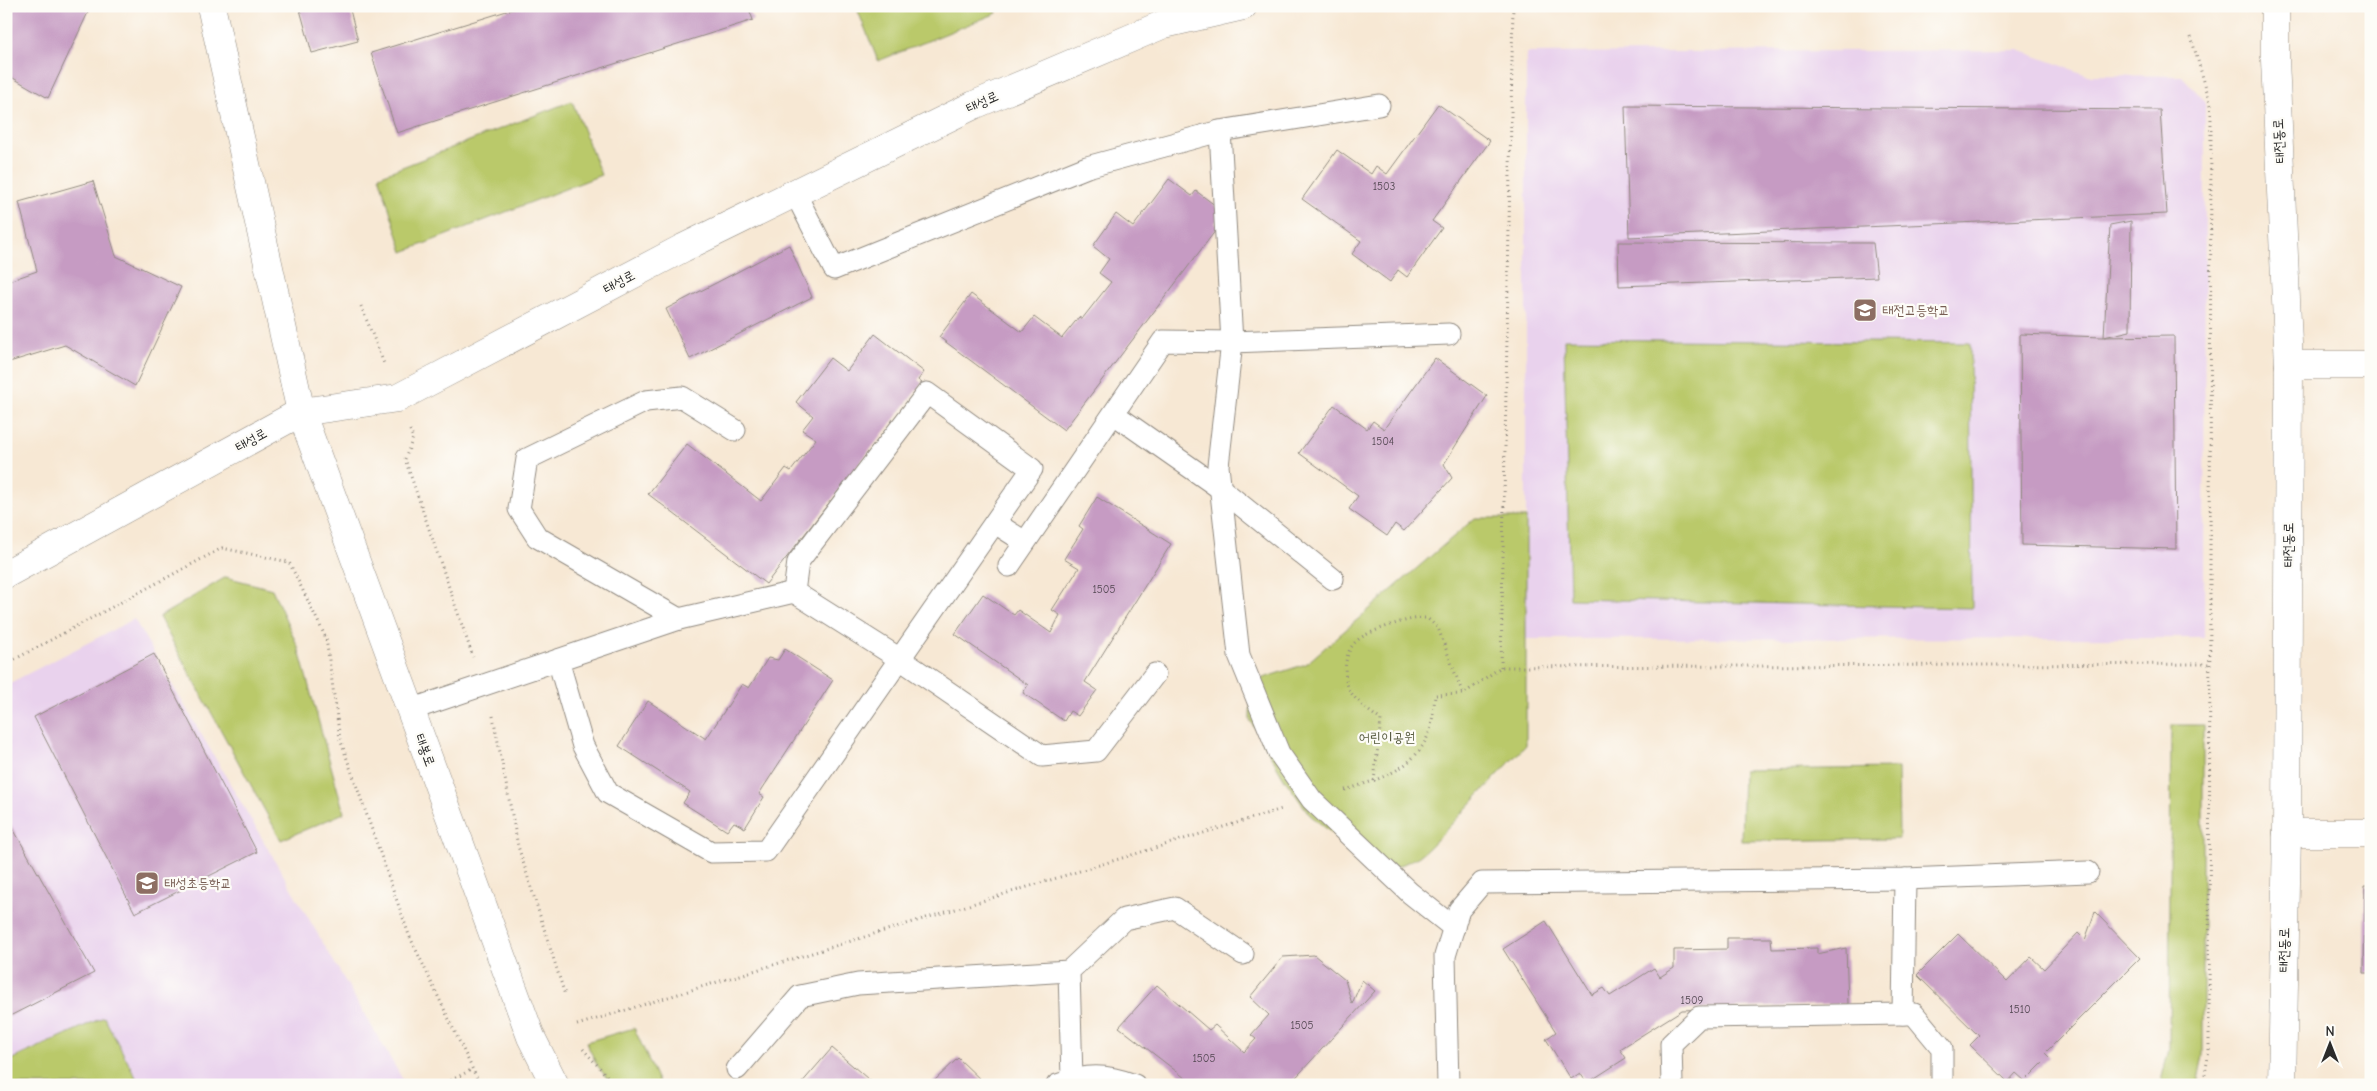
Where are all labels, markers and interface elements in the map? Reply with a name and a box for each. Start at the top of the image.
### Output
street label: 태성로 [963,87,1001,117]
street label: 태전동로 [2269,118,2289,164]
house number: 1503 [1373,180,1395,193]
street label: 태성로 [600,267,638,297]
school or university icon: 태전고등학교 [1852,297,1878,323]
place label: 태전고등학교 [1882,302,1950,319]
street label: 태성로 [232,424,270,456]
house number: 1504 [1372,435,1394,448]
street label: 태전동로 [2280,522,2297,568]
house number: 1505 [1093,583,1116,596]
park label: 어린이공원 [1359,729,1415,746]
street label: 태봉로 [411,731,439,769]
school or university icon: 태성초등학교 [134,870,160,896]
place label: 태성초등학교 [164,875,232,892]
street label: 태전동로 [2275,927,2293,973]
house number: 1509 [1681,994,1704,1007]
house number: 1510 [2009,1003,2031,1016]
north arrow [2304,1018,2354,1068]
house number: 1505 [1291,1019,1314,1032]
text: N [2325,1023,2335,1040]
house number: 1505 [1193,1052,1216,1065]

